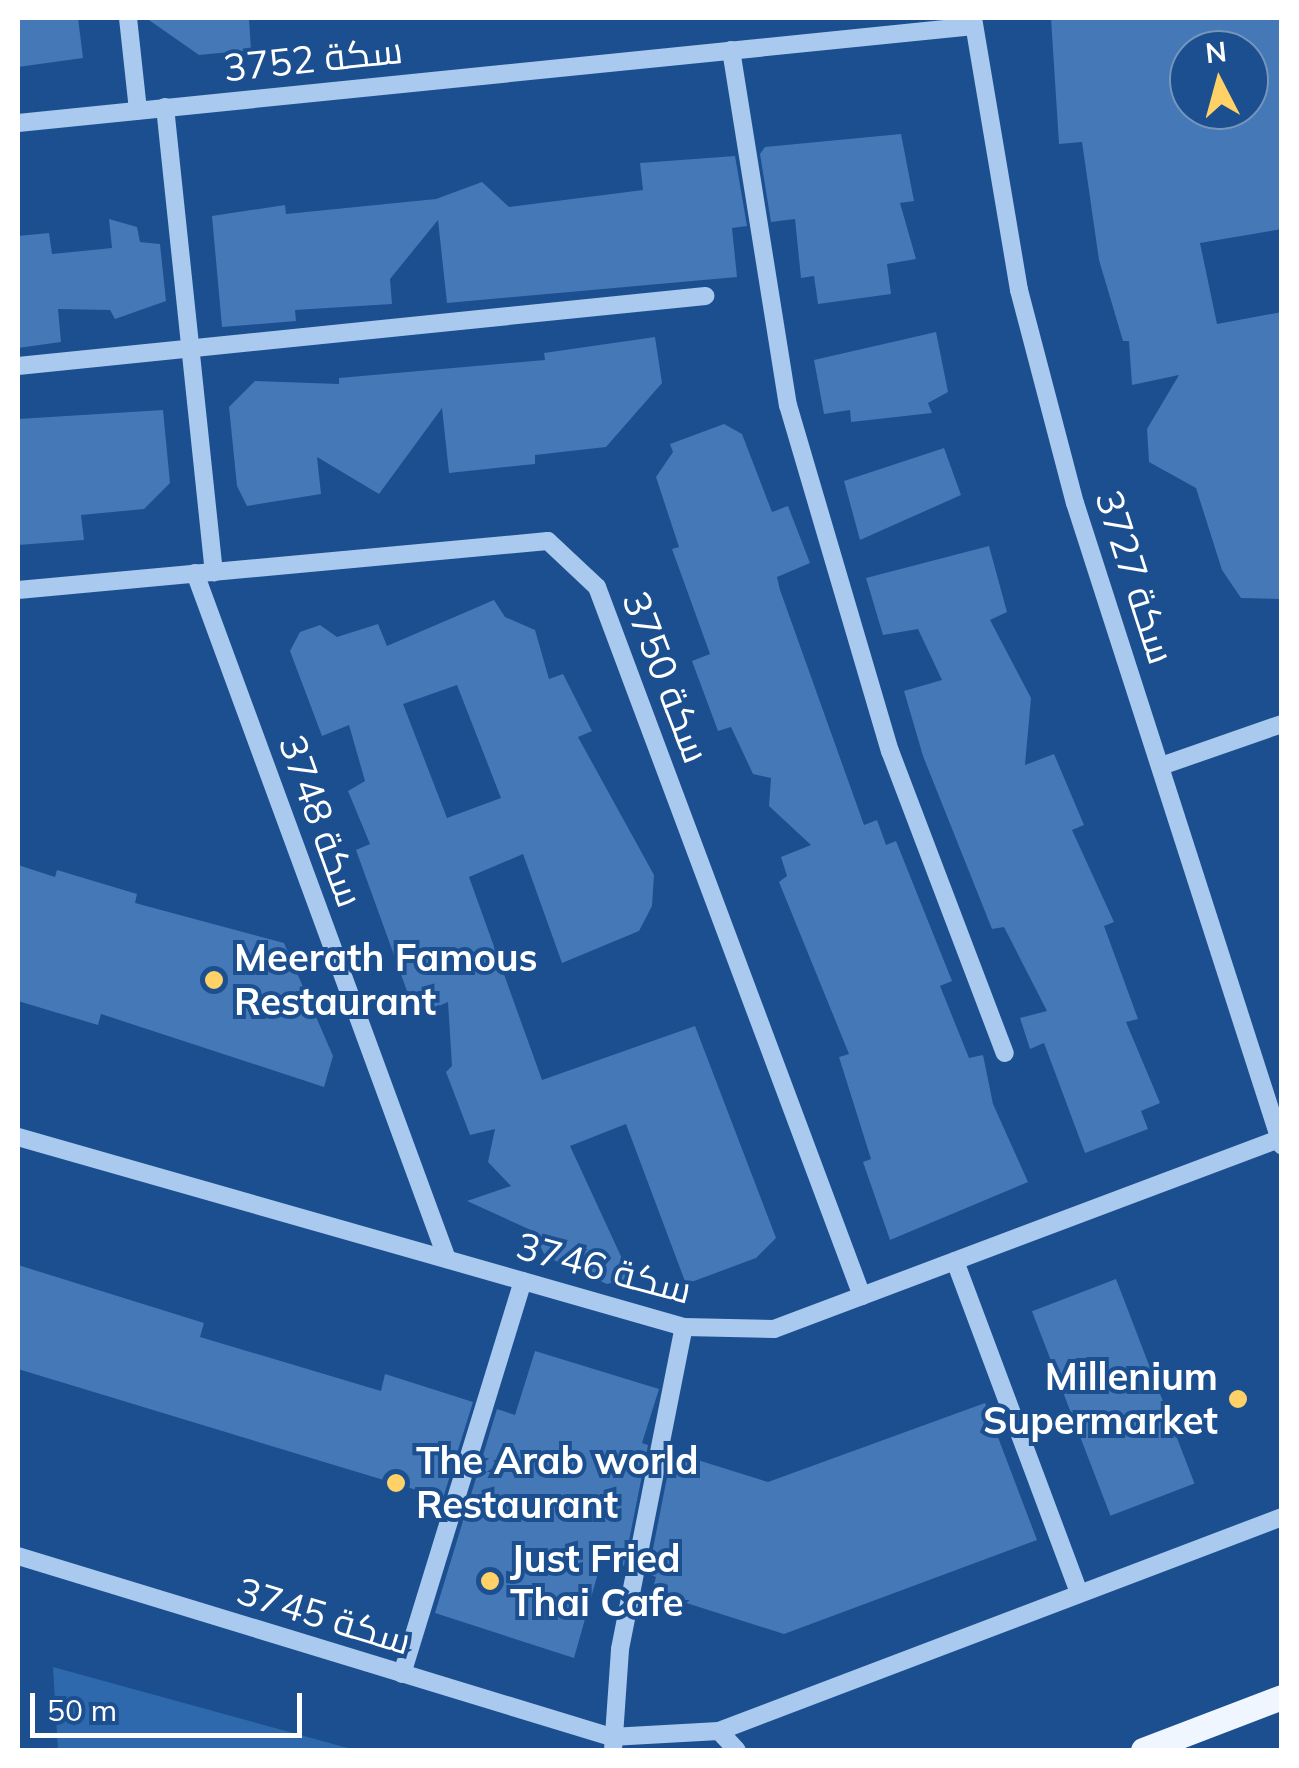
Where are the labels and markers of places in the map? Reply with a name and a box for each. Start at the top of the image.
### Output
place label: Meerath Famous Restaurant [234,935,538,1024]
marker: Meerath Famous Restaurant [203,969,225,991]
place label: Millenium Supermarket [983,1354,1218,1444]
marker: Millenium Supermarket [1227,1388,1249,1410]
place label: The Arab world Restaurant [416,1438,699,1528]
marker: The Arab world Restaurant [385,1472,407,1494]
place label: Just Fried Thai Cafe [510,1536,684,1626]
marker: Just Fried Thai Cafe [479,1570,501,1592]

